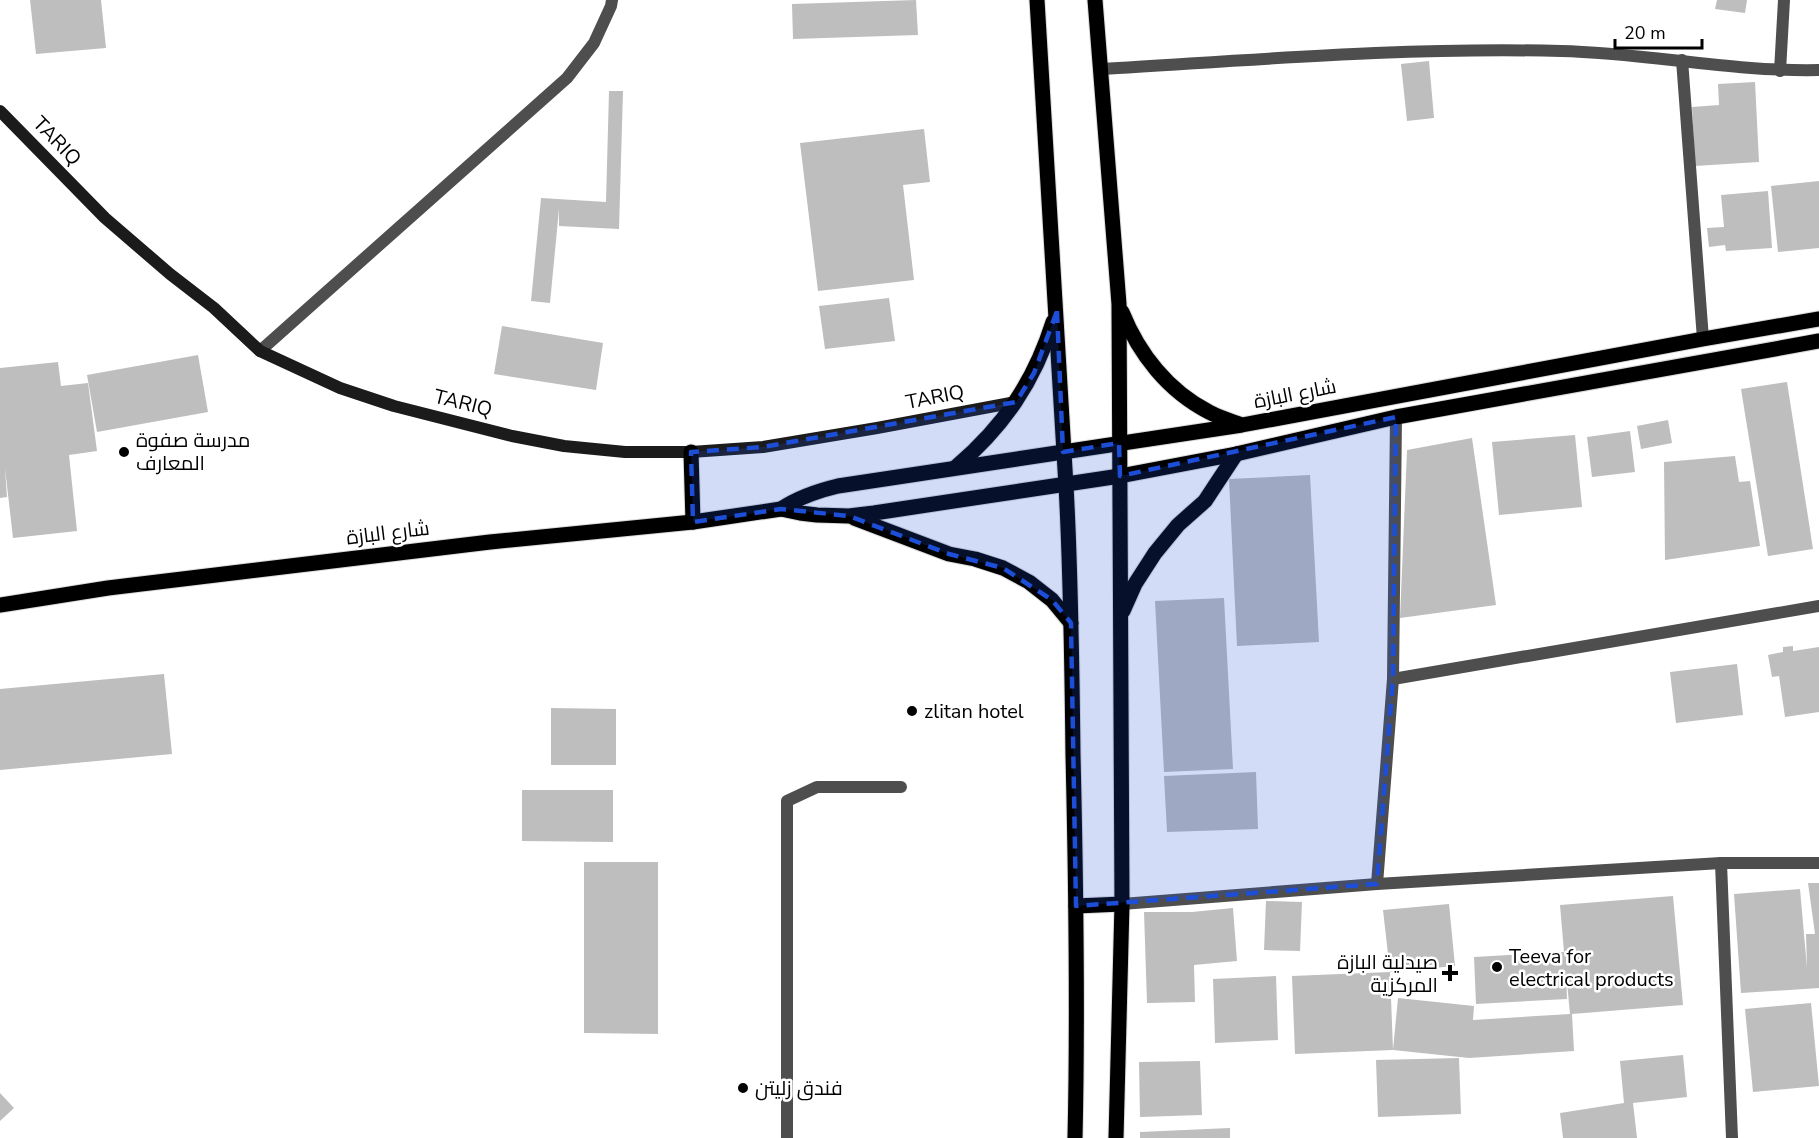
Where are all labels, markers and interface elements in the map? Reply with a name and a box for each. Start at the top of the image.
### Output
scale bar [1615,12,1702,50]
text: 20 m [1624,21,1666,45]
street label: TARIQ [27,110,87,172]
street label: شارع البازة [1251,373,1339,415]
street label: TARIQ [903,378,967,416]
street label: TARIQ [431,383,495,423]
place label: مدرسة صفوة المعارف [136,427,250,477]
marker: مدرسة صفوة المعارف [117,445,131,459]
street label: شارع البازة [345,515,431,551]
place label: zlitan hotel [924,698,1024,725]
marker: zlitan hotel [905,704,919,718]
place label: Teeva for electrical products [1509,943,1674,993]
place label: صيدلية البازة المركزية [1337,949,1438,999]
marker: Teeva for electrical products [1490,960,1504,974]
marker: صيدلية البازة المركزية [1443,966,1457,980]
place label: فندق زليتن [755,1075,843,1102]
marker: فندق زليتن [736,1081,750,1095]

